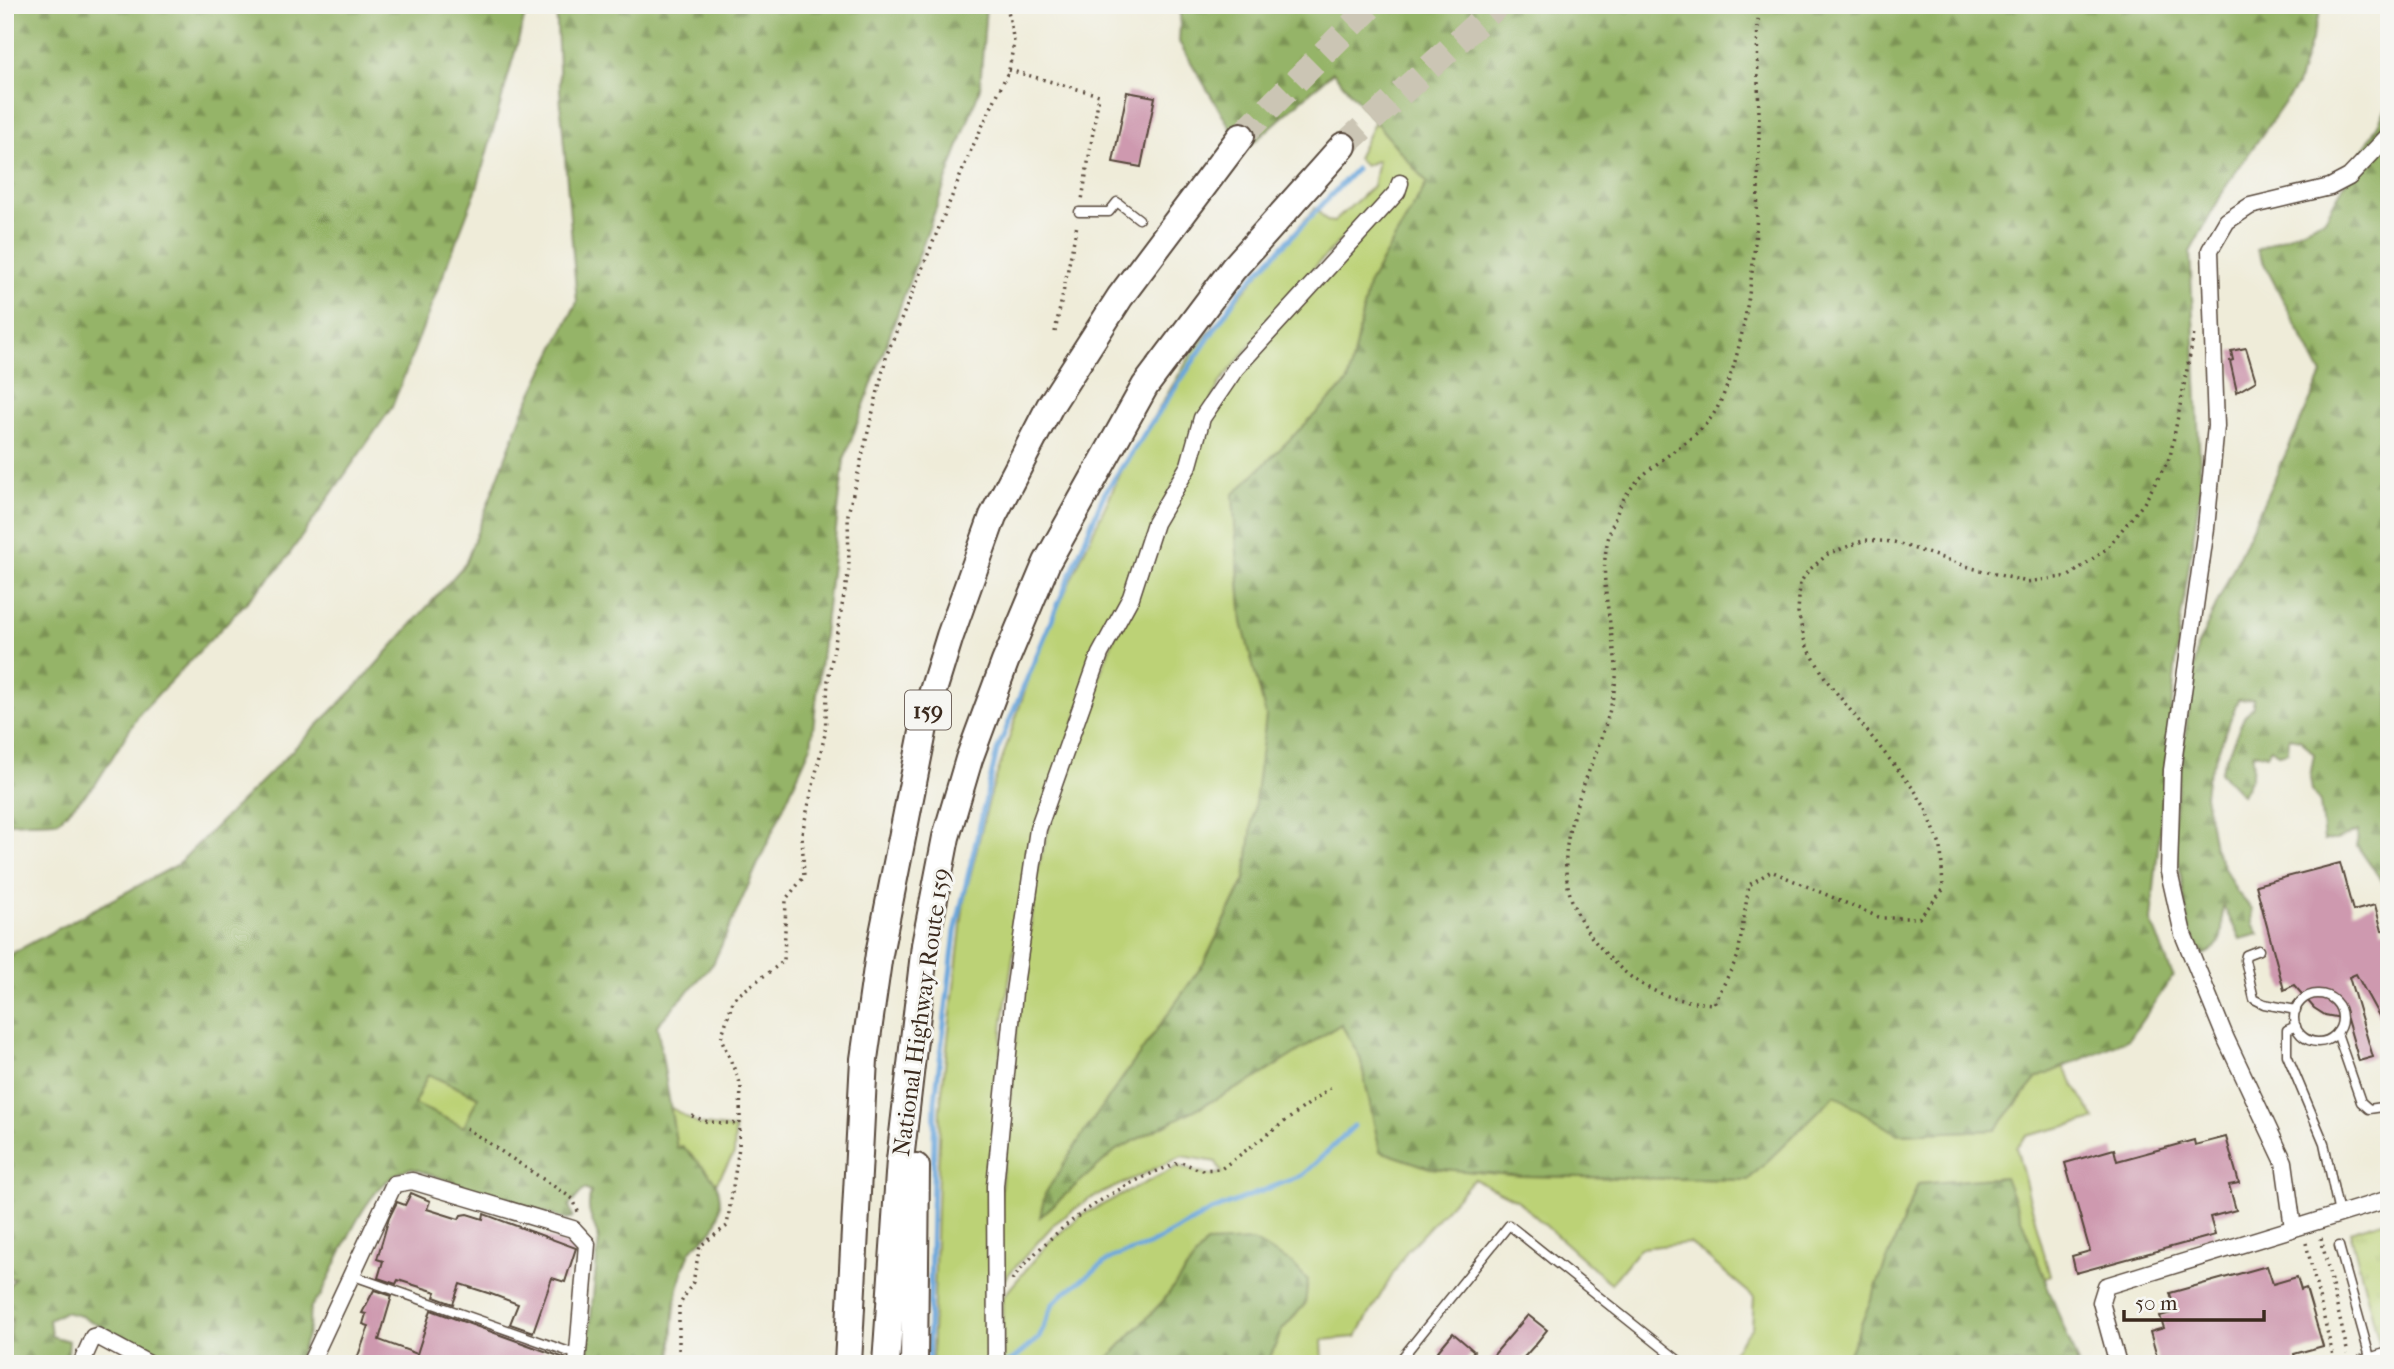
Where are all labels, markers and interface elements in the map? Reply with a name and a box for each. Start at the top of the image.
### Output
road number: 159 [905,690,951,730]
street label: National Highway Route 159 [887,866,955,1158]
scale bar [2124,1278,2264,1322]
text: 50 m [2135,1291,2178,1315]

